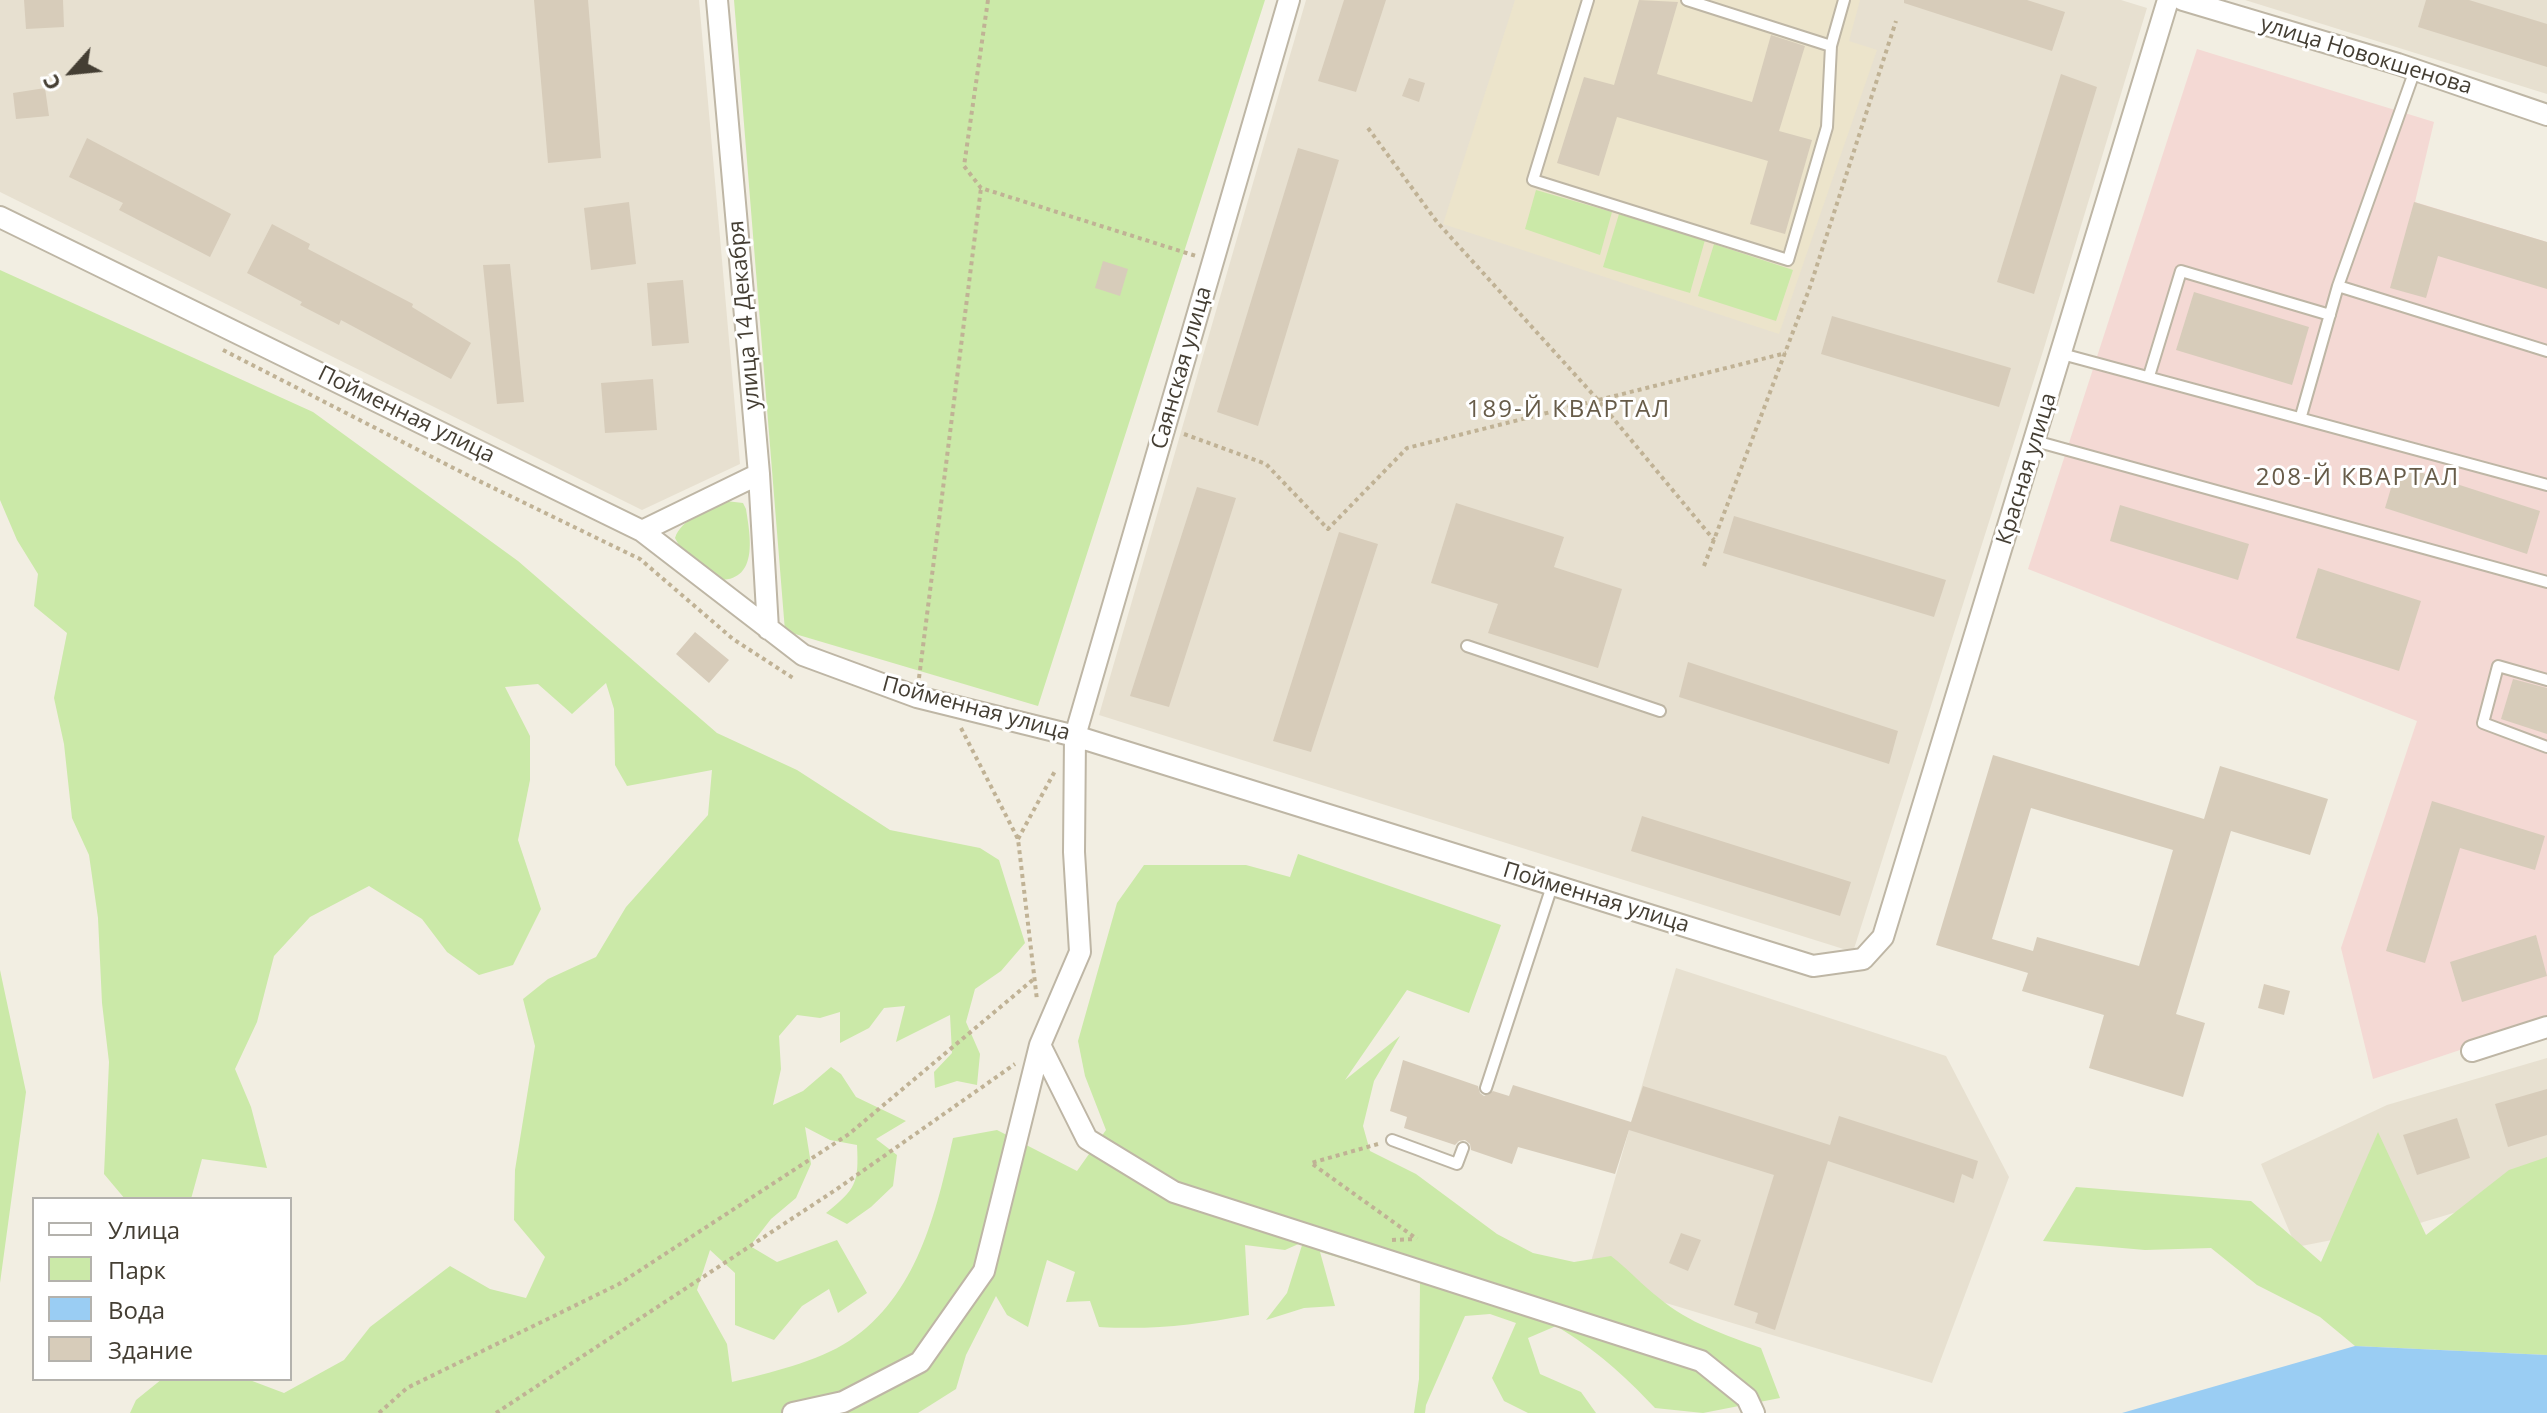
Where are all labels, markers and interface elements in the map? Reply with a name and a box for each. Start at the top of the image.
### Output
street label: улица Новокшенова [2257,11,2475,101]
north arrow [32,32,112,112]
text: С [34,70,67,96]
street label: улица 14 Декабря [724,219,766,411]
street label: Саянская улица [1146,284,1218,452]
street label: Пойменная улица [313,361,499,469]
street label: Красная улица [1991,390,2063,548]
district label: 189-Й КВАРТАЛ [1467,396,1671,424]
district label: 208-Й КВАРТАЛ [2256,464,2460,492]
street label: Пойменная улица [879,671,1073,747]
street label: Пойменная улица [1500,857,1692,939]
legend [32,1197,292,1381]
text: Улица [108,1213,180,1246]
text: Парк [108,1253,166,1286]
text: Вода [108,1293,165,1326]
text: Здание [108,1333,193,1366]

